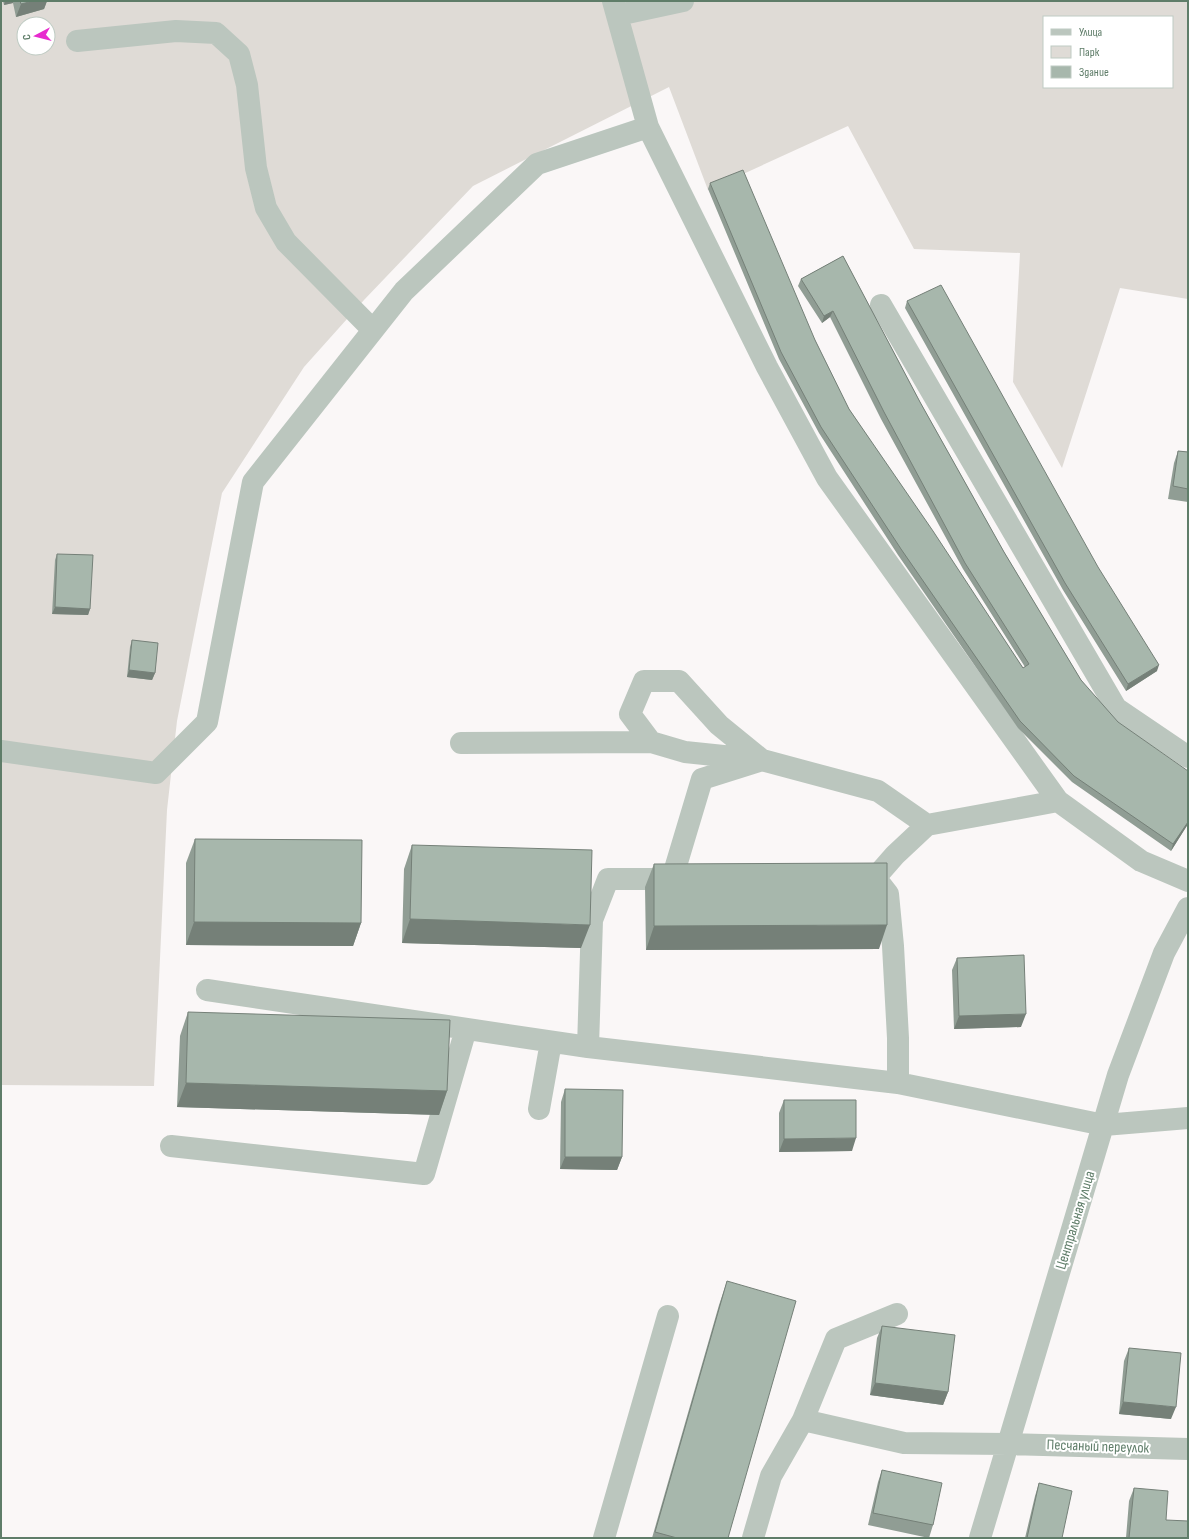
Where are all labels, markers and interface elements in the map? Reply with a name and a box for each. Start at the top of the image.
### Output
north arrow [16,16,56,56]
legend [1043,16,1173,88]
text: Улица [1079,25,1103,40]
text: С [20,33,33,41]
text: Парк [1079,45,1100,60]
text: Здание [1079,65,1109,80]
street label: Центральная улица [1051,1168,1100,1272]
street label: Песчаный переулок [1046,1435,1150,1458]

